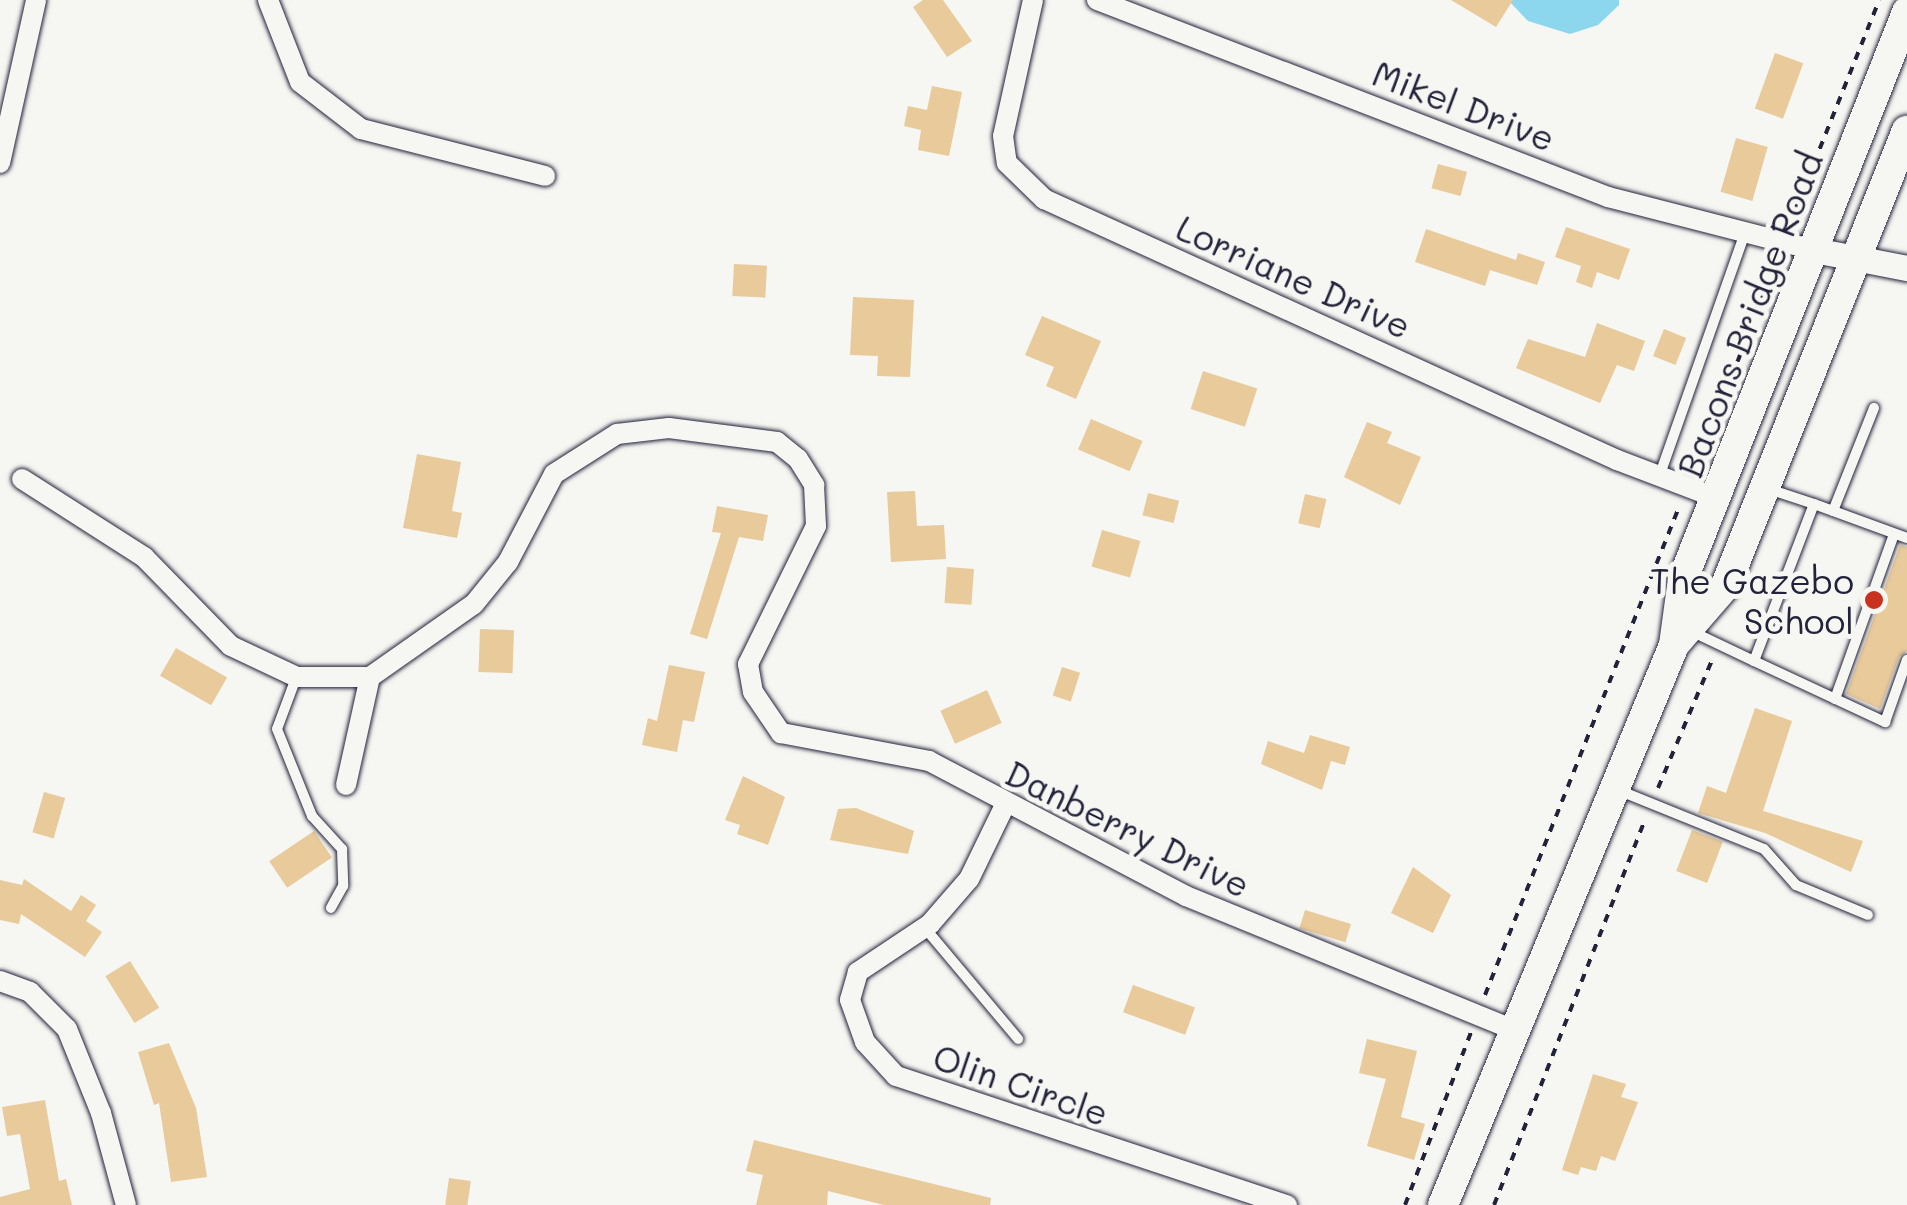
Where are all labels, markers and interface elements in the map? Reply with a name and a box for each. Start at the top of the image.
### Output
street label: Mikel Drive [1367,51,1561,159]
street label: Bacons Bridge Road [1668,145,1830,483]
street label: Lorriane Drive [1171,206,1417,346]
place label: The Gazebo School [1650,559,1854,641]
marker: The Gazebo School [1863,589,1885,611]
street label: Danberry Drive [999,751,1257,905]
street label: Olin Circle [928,1035,1114,1133]

